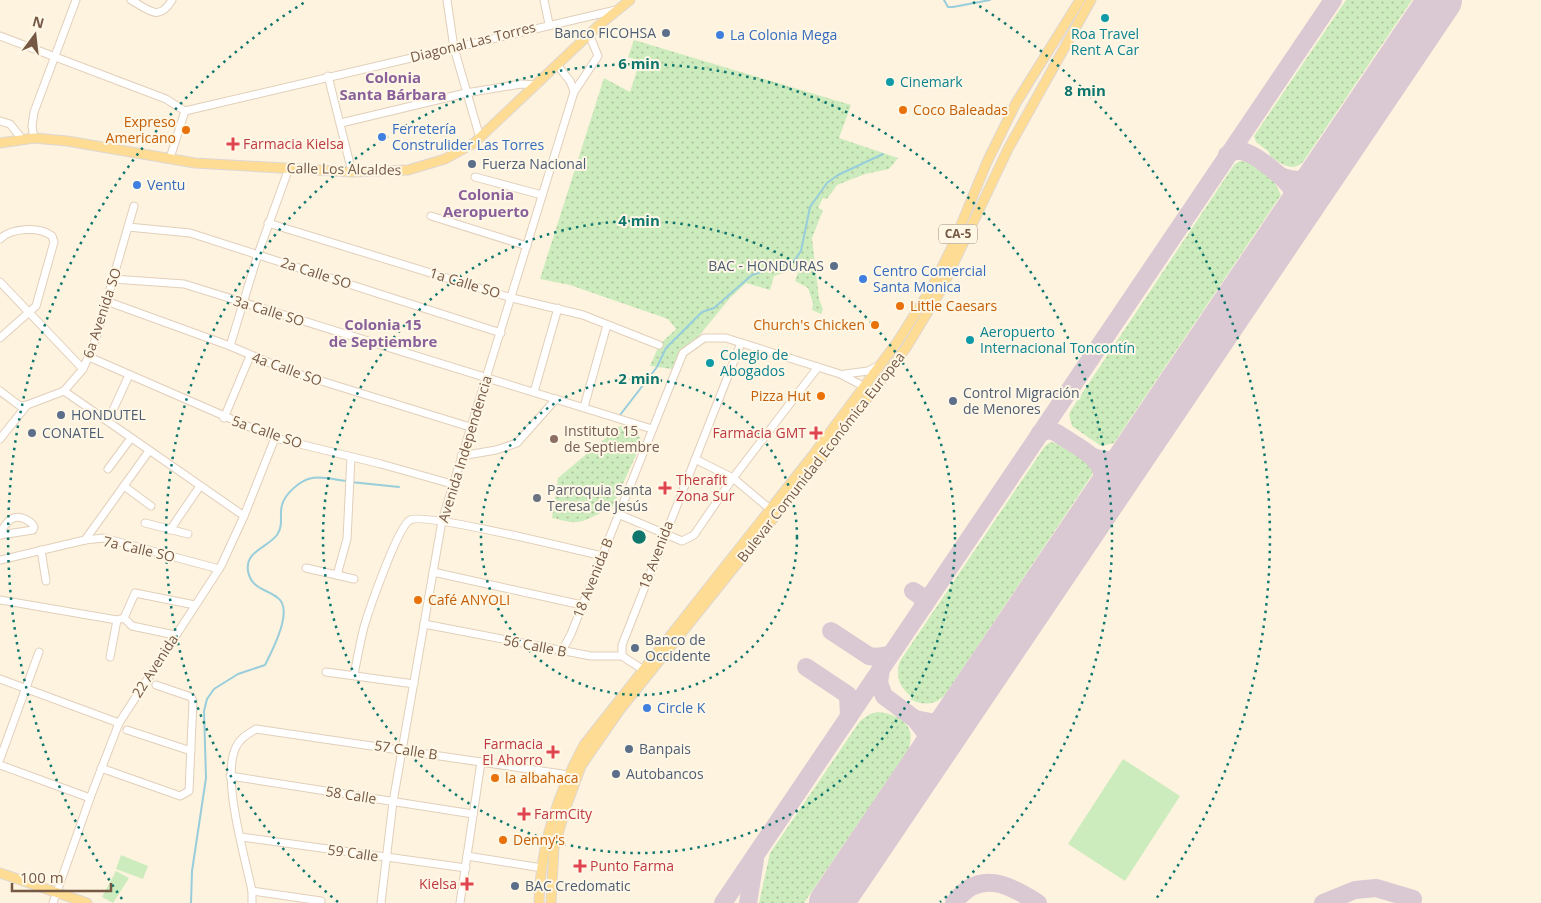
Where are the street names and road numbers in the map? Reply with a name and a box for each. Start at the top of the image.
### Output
street label: Diagonal Las Torres [408,17,538,66]
street label: Calle Los Alcaldes [286,158,402,179]
road number: CA-5 [939,224,977,243]
street label: 2a Calle SO [278,252,354,293]
street label: 1a Calle SO [427,263,503,302]
street label: 6a Avenida SO [78,265,125,360]
street label: 3a Calle SO [231,291,307,330]
street label: 4a Calle SO [250,347,325,390]
street label: Bulevar Comunidad Económica Europea [733,348,909,566]
street label: Avenida Independencia [433,373,496,525]
street label: 5a Calle SO [229,411,305,452]
street label: 18 Avenida [634,518,677,592]
street label: 7a Calle SO [101,531,177,566]
street label: 18 Avenida B [568,535,617,621]
street label: 22 Avenida [127,630,182,701]
street label: 56 Calle B [502,630,568,661]
street label: 57 Calle B [373,735,439,764]
street label: 58 Calle [324,781,378,808]
street label: 59 Calle [326,840,380,865]

